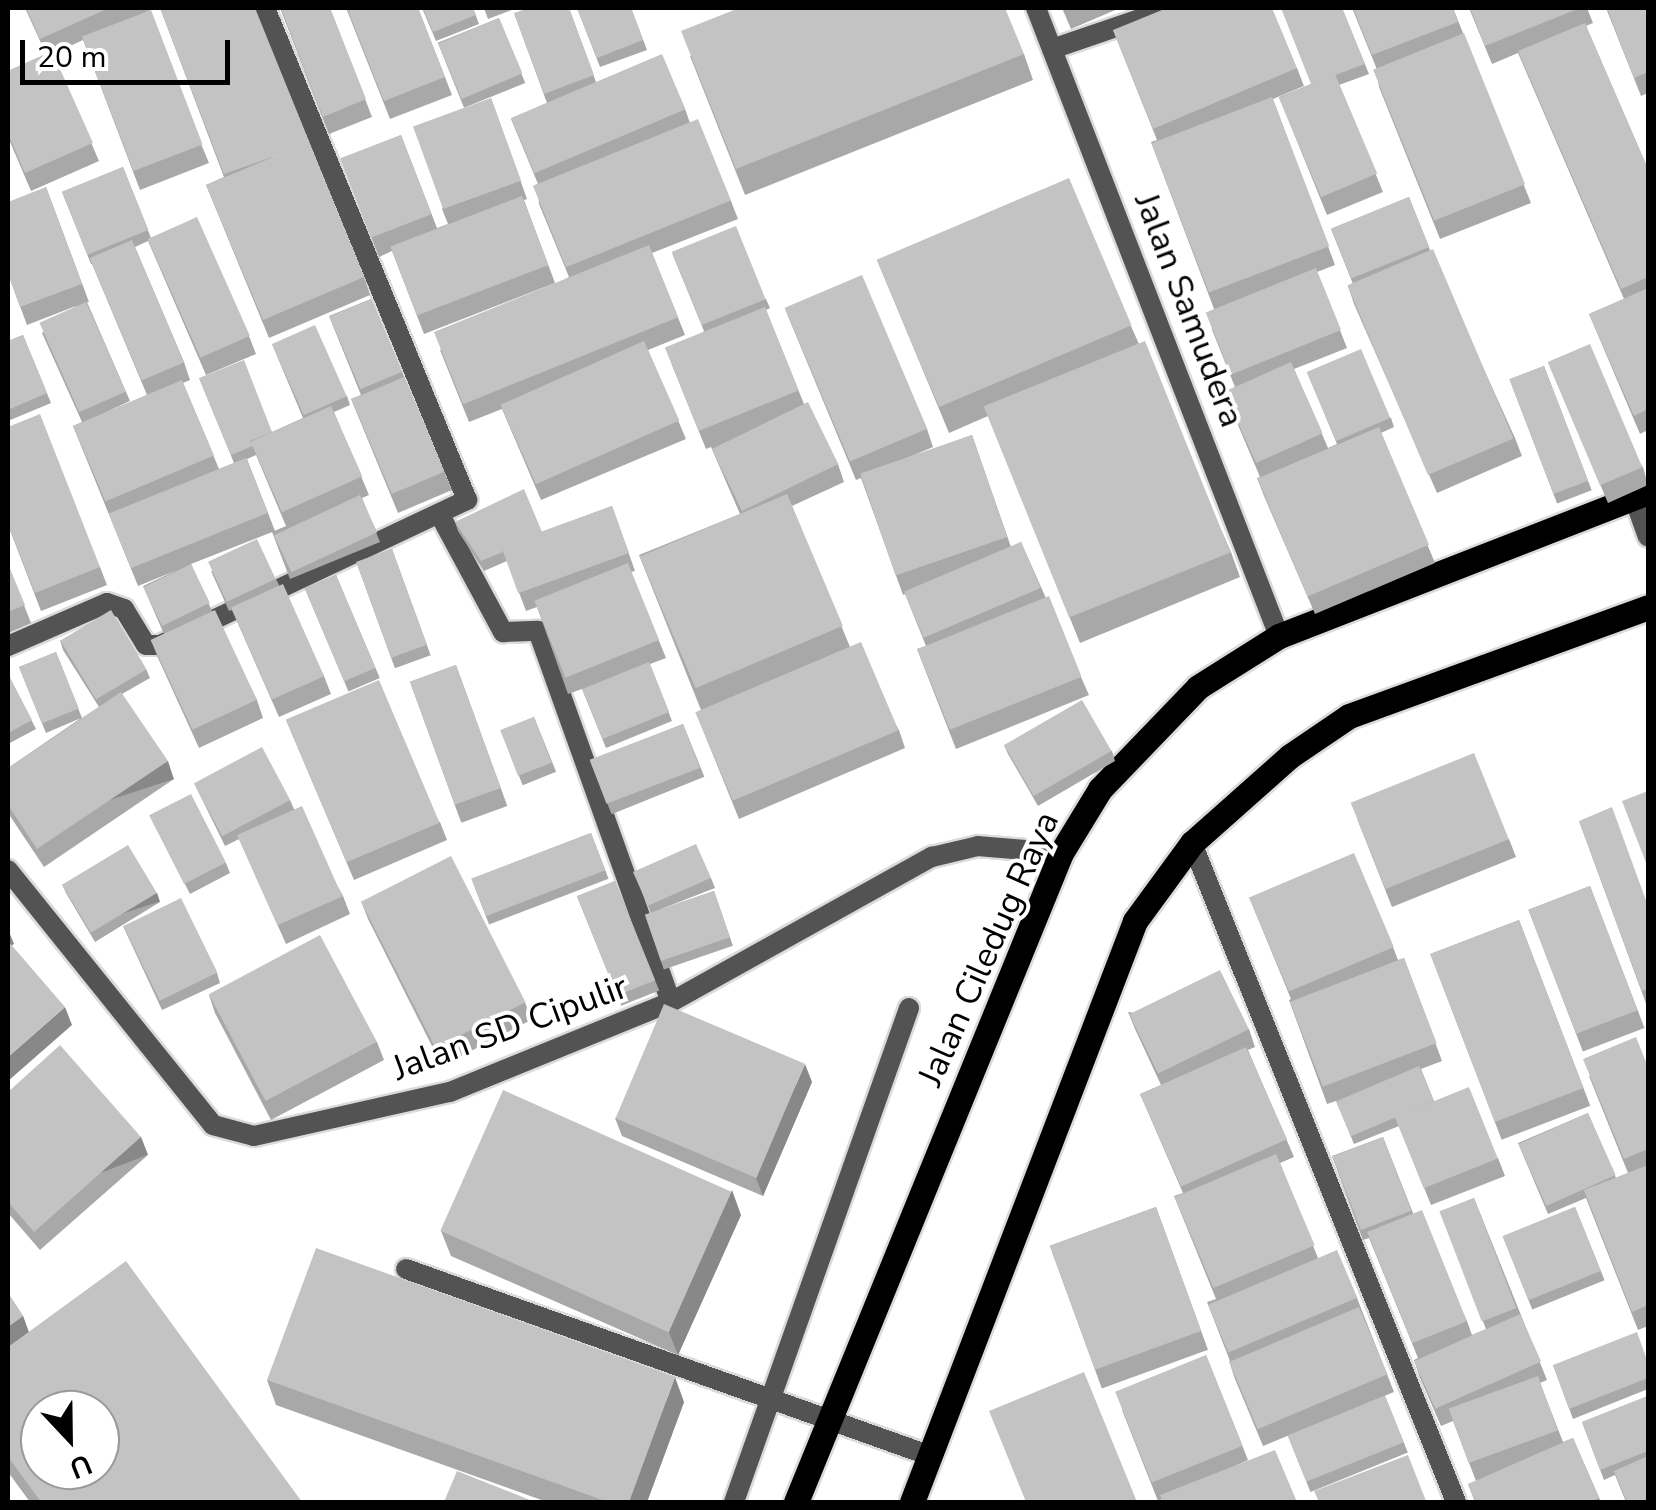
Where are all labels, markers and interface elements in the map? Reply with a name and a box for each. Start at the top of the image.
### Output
scale bar [25,20,235,82]
text: 20 m [37,37,106,78]
street label: Jalan Samudera [1125,187,1253,433]
street label: Jalan Ciledug Raya [910,805,1068,1093]
street label: Jalan SD Cipulir [387,966,633,1090]
north arrow [20,1390,120,1490]
text: U [64,1444,97,1487]

